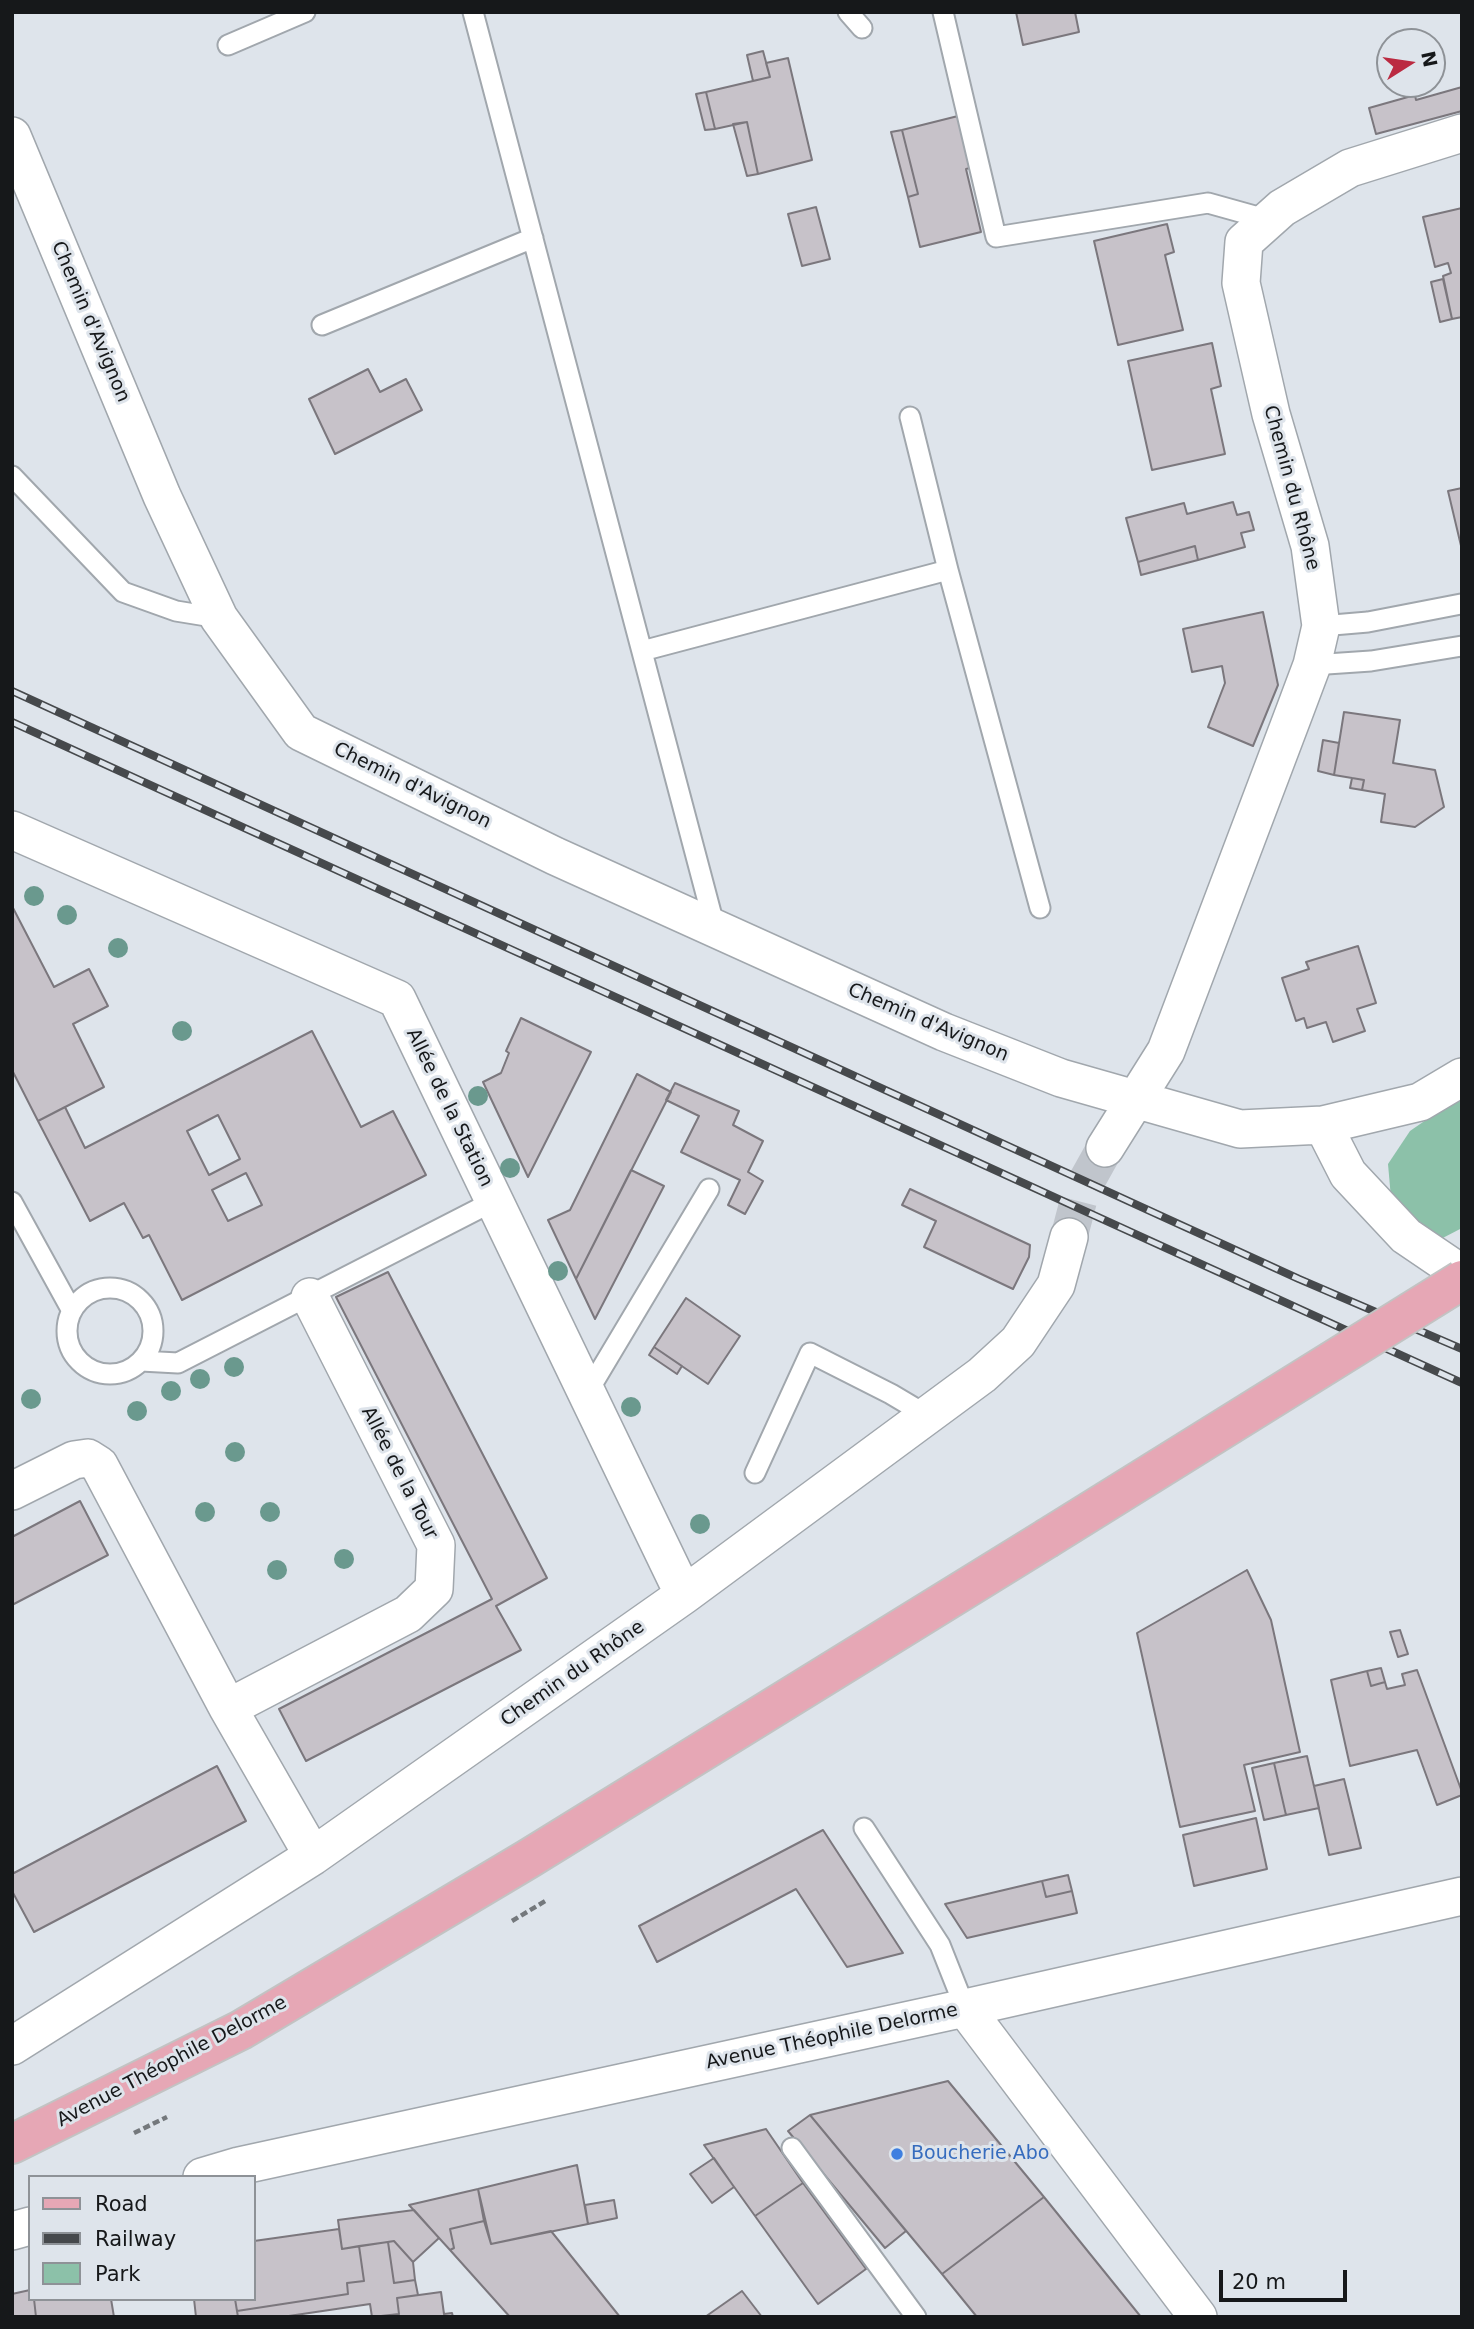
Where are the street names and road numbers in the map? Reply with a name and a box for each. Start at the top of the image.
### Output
street label: Chemin d'Avignon [46,238,134,406]
street label: Chemin du Rhône [1258,403,1324,573]
street label: Chemin d'Avignon [330,738,494,834]
street label: Chemin d'Avignon [844,979,1012,1067]
street label: Allée de la Station [401,1025,497,1191]
street label: Allée de la Tour [356,1403,442,1543]
street label: Chemin du Rhône [497,1616,649,1732]
street label: Avenue Théophile Delorme [53,1992,291,2132]
street label: Avenue Théophile Delorme [704,1999,960,2075]

